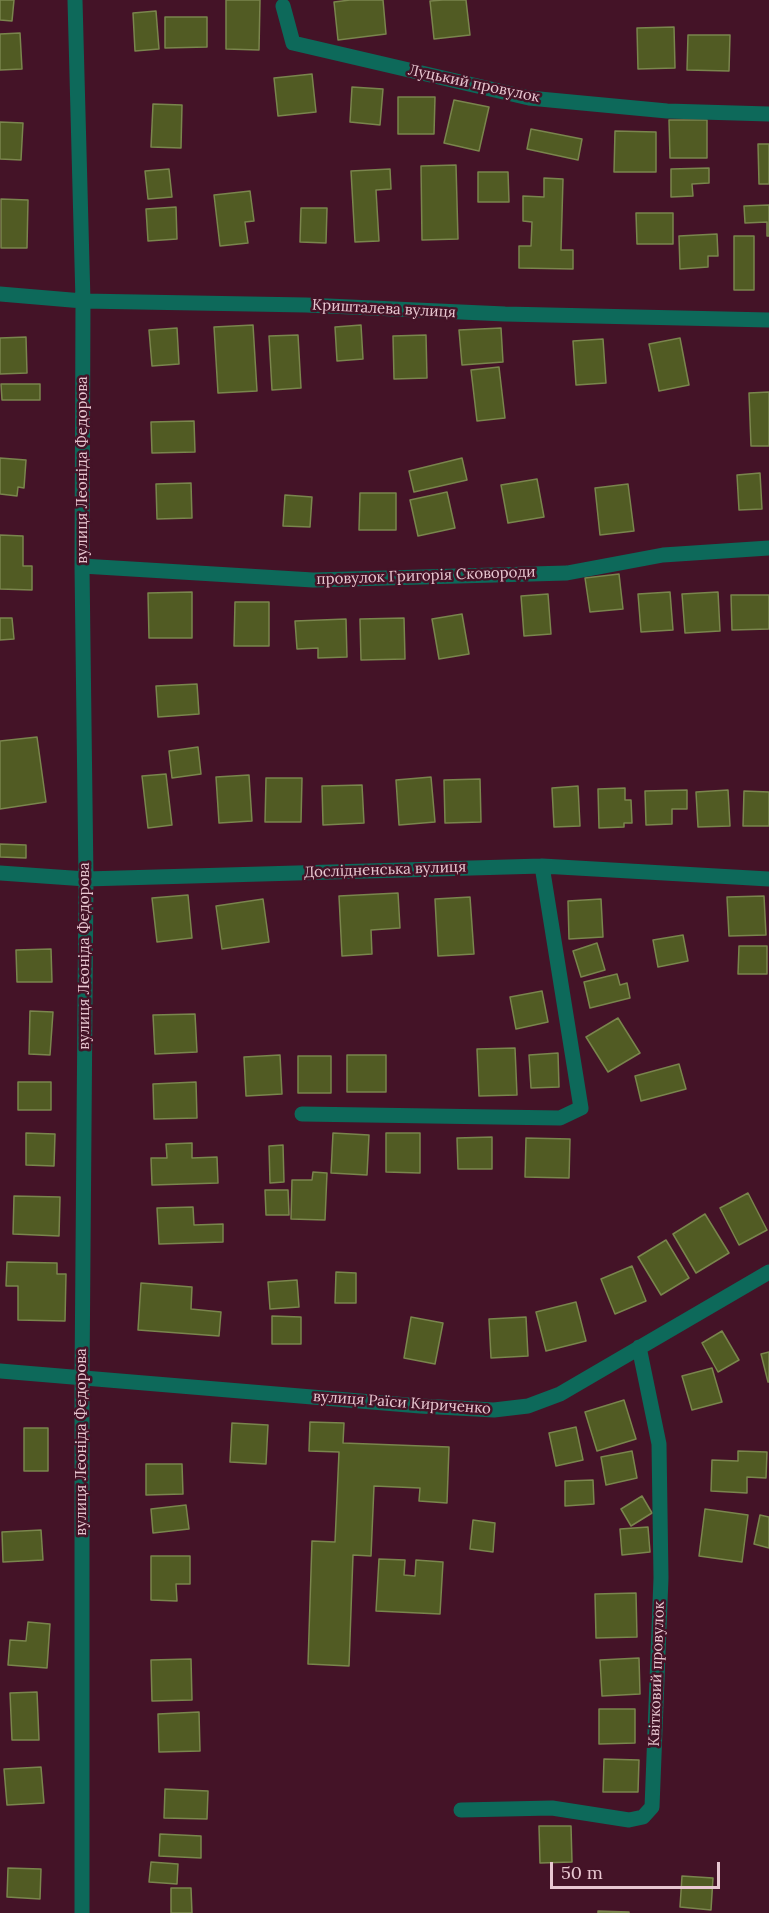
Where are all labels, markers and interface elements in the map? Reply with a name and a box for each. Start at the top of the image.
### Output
street label: Луцький провулок [407,61,541,107]
street label: Кришталева вулиця [312,296,456,322]
street label: вулиця Леоніда Федорова [74,376,92,564]
street label: провулок Григорія Сковороди [316,563,536,589]
street label: Дослідненська вулиця [303,858,467,882]
street label: вулиця Леоніда Федорова [76,862,94,1050]
street label: вулиця Леоніда Федорова [73,1348,91,1536]
street label: вулиця Раїси Кириченко [312,1388,492,1418]
street label: Квітковий провулок [645,1601,669,1747]
scale bar [553,1850,722,1888]
text: 50 m [561,1861,603,1884]

